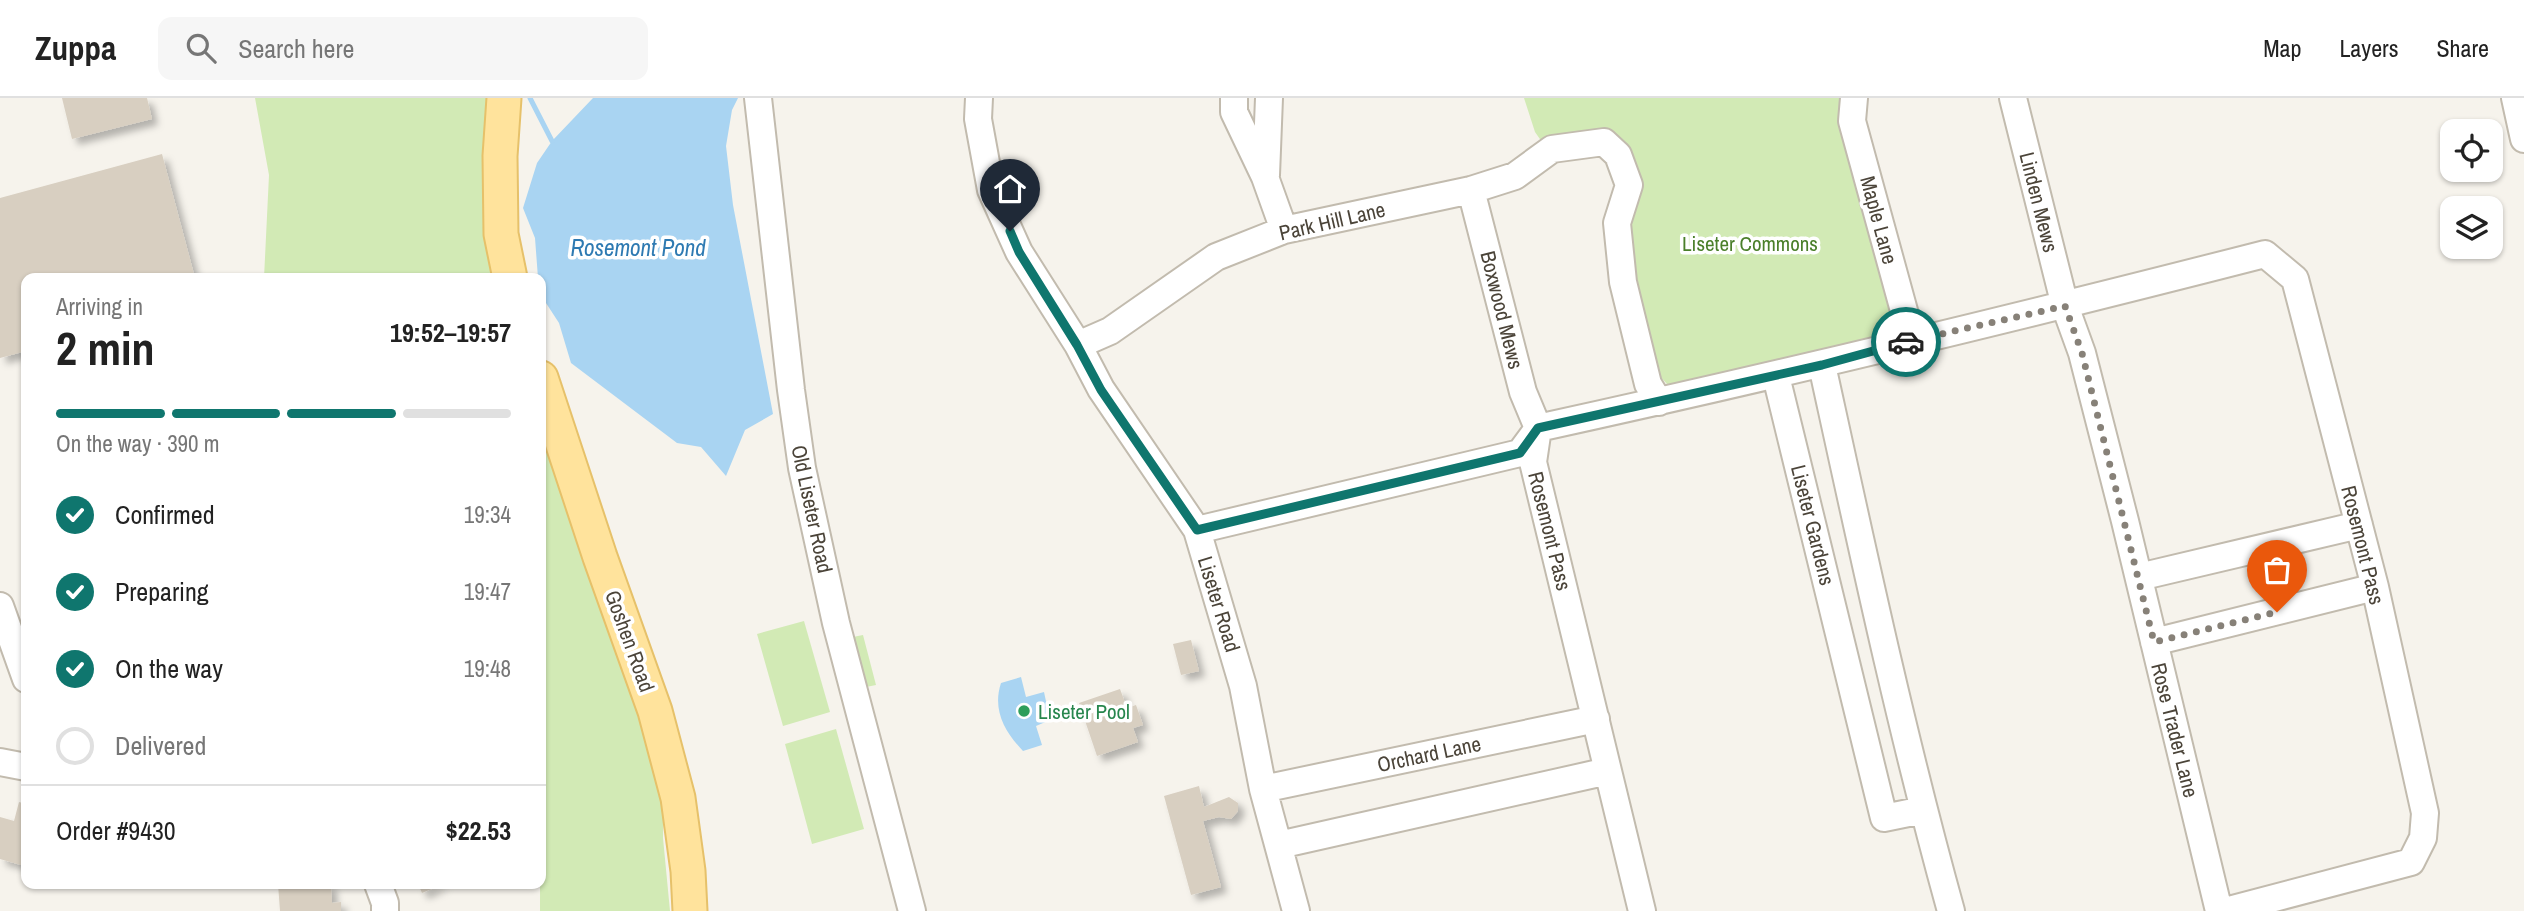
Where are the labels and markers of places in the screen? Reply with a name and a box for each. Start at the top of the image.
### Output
pin [980,159,1040,231]
pin [2247,540,2307,612]
place label: Liseter Pool [1038,697,1130,726]
marker: Liseter Pool [1016,703,1032,719]

